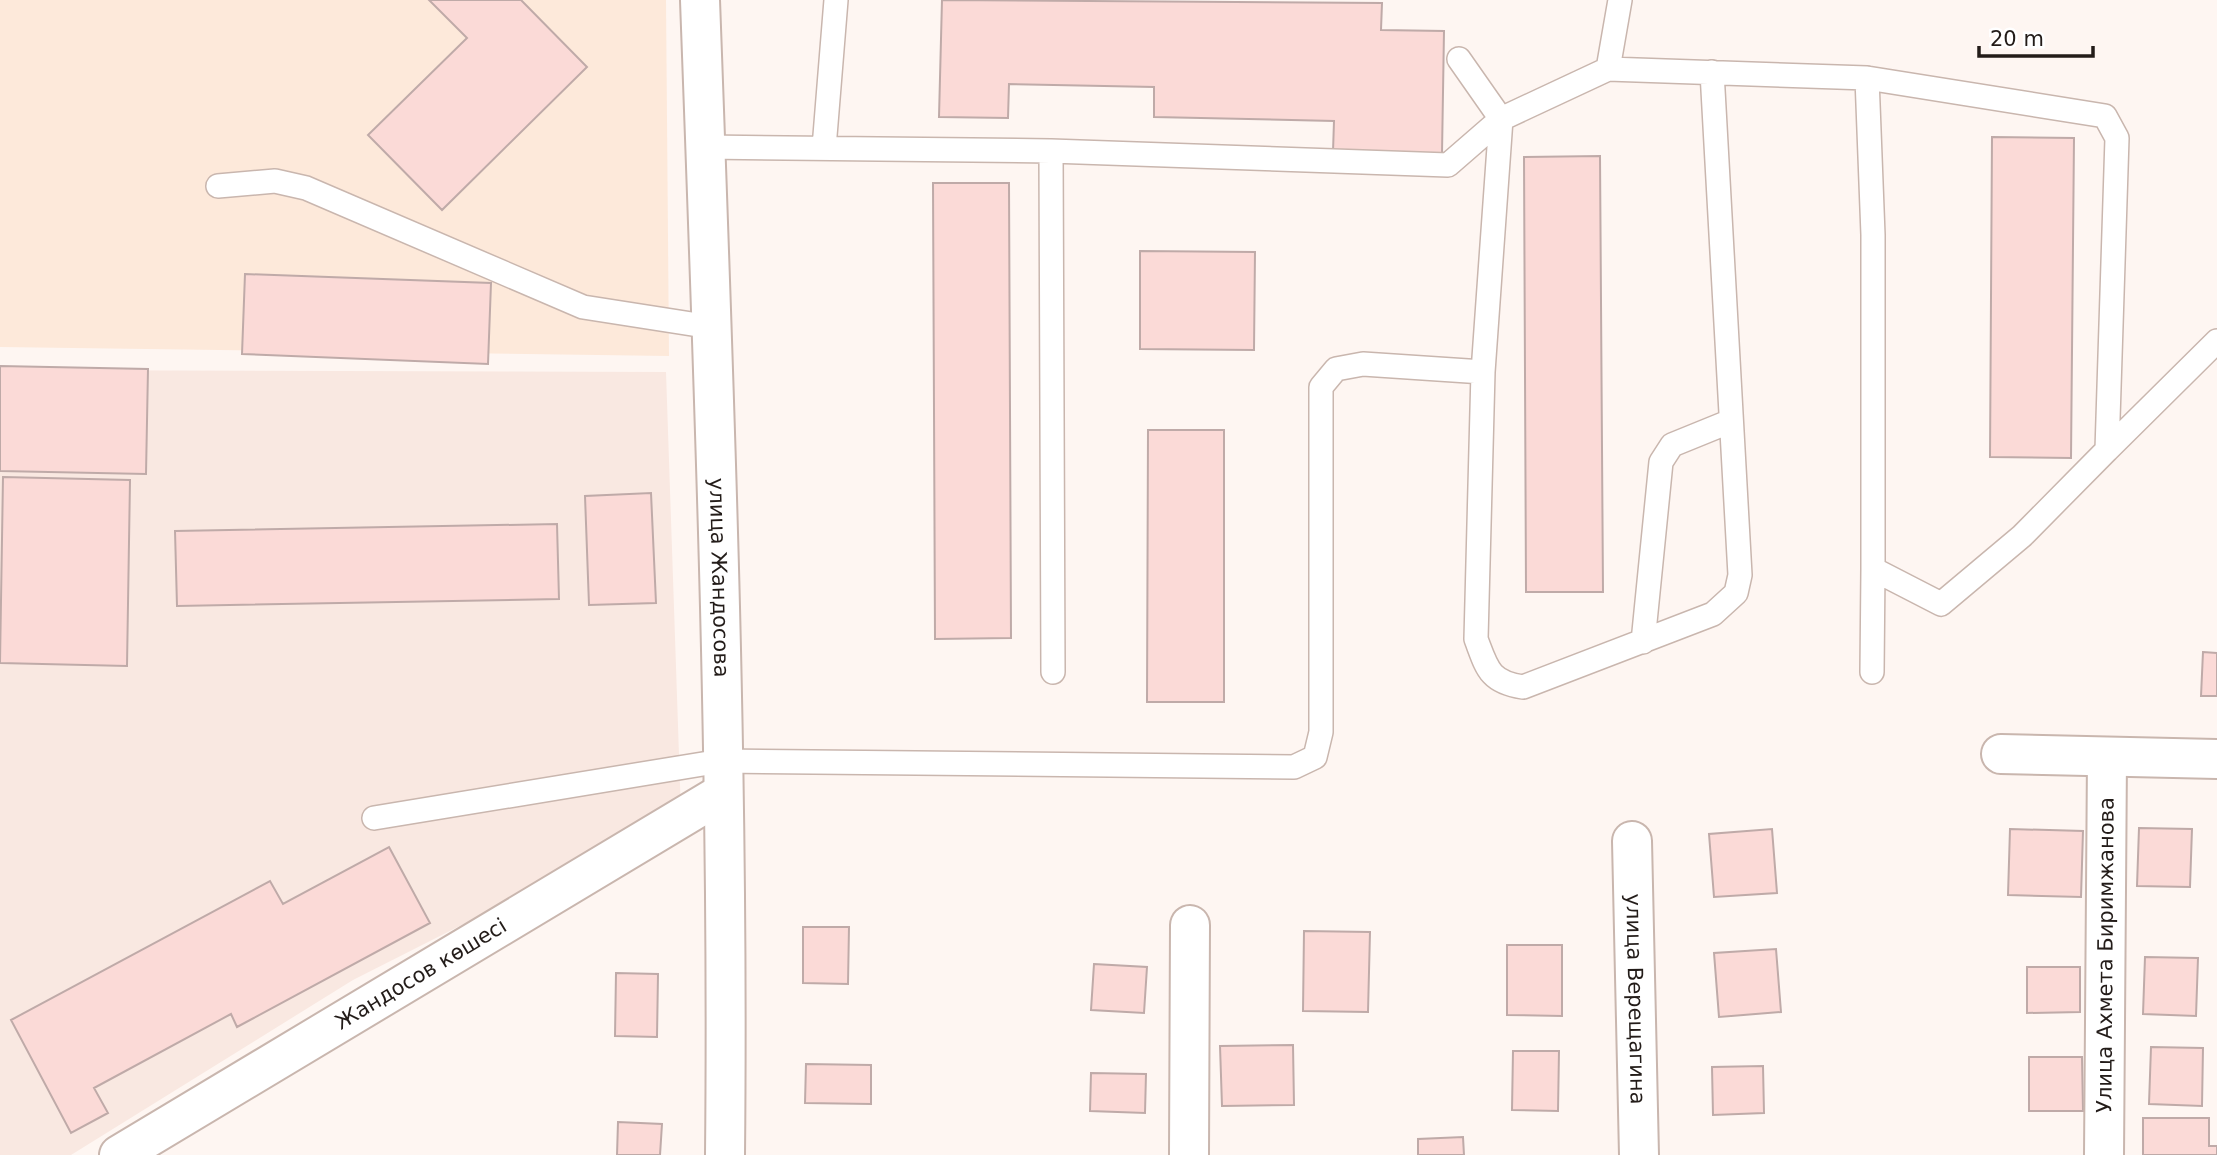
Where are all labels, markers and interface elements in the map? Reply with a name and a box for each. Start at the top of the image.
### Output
scale bar [1979,14,2093,58]
text: 20 m [1990,27,2044,51]
street label: улица Жандосова [704,478,734,678]
street label: Улица Ахмета Биримжанова [2092,797,2119,1113]
street label: улица Верещагина [1621,893,1650,1105]
street label: Жандосов көшесі [331,913,511,1034]

